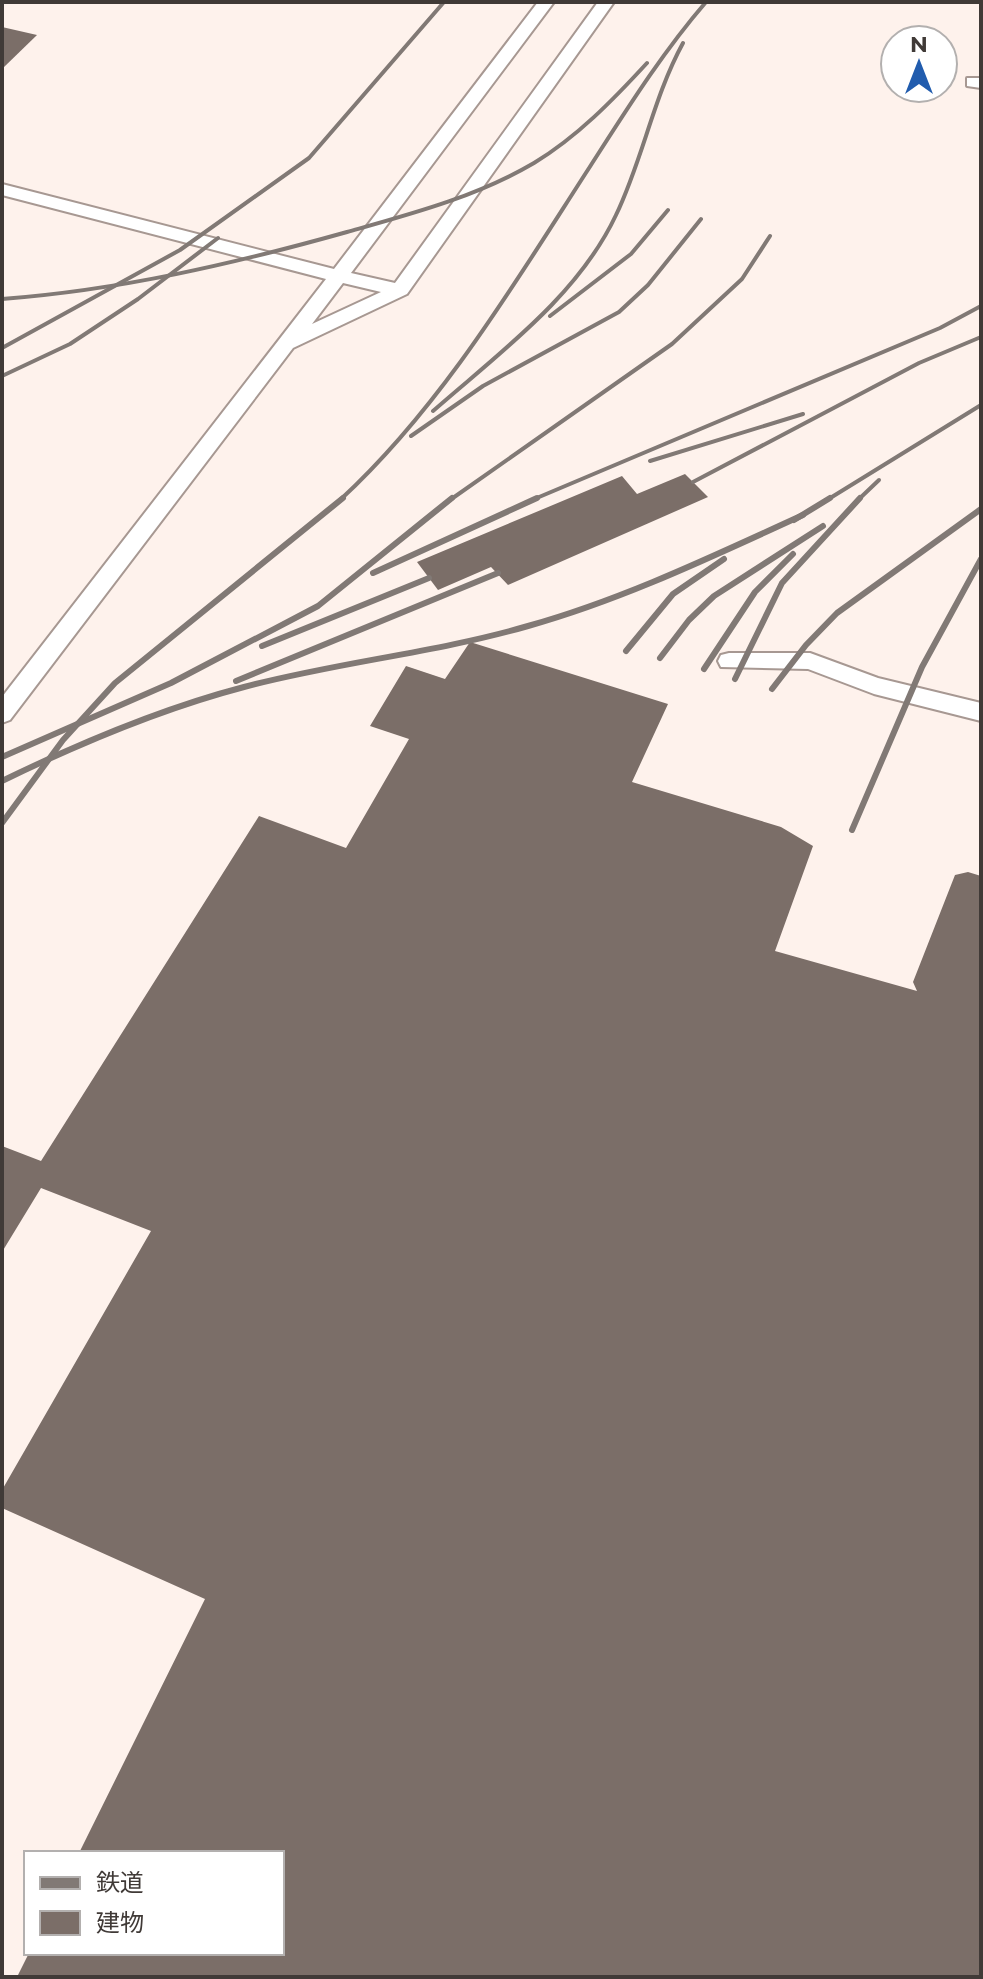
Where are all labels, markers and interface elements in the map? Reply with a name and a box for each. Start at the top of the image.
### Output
north arrow [879,24,959,104]
text: N [910,31,928,58]
legend [24,1851,284,1955]
text: 鉄道 [96,1868,144,1897]
text: 建物 [96,1908,144,1937]

